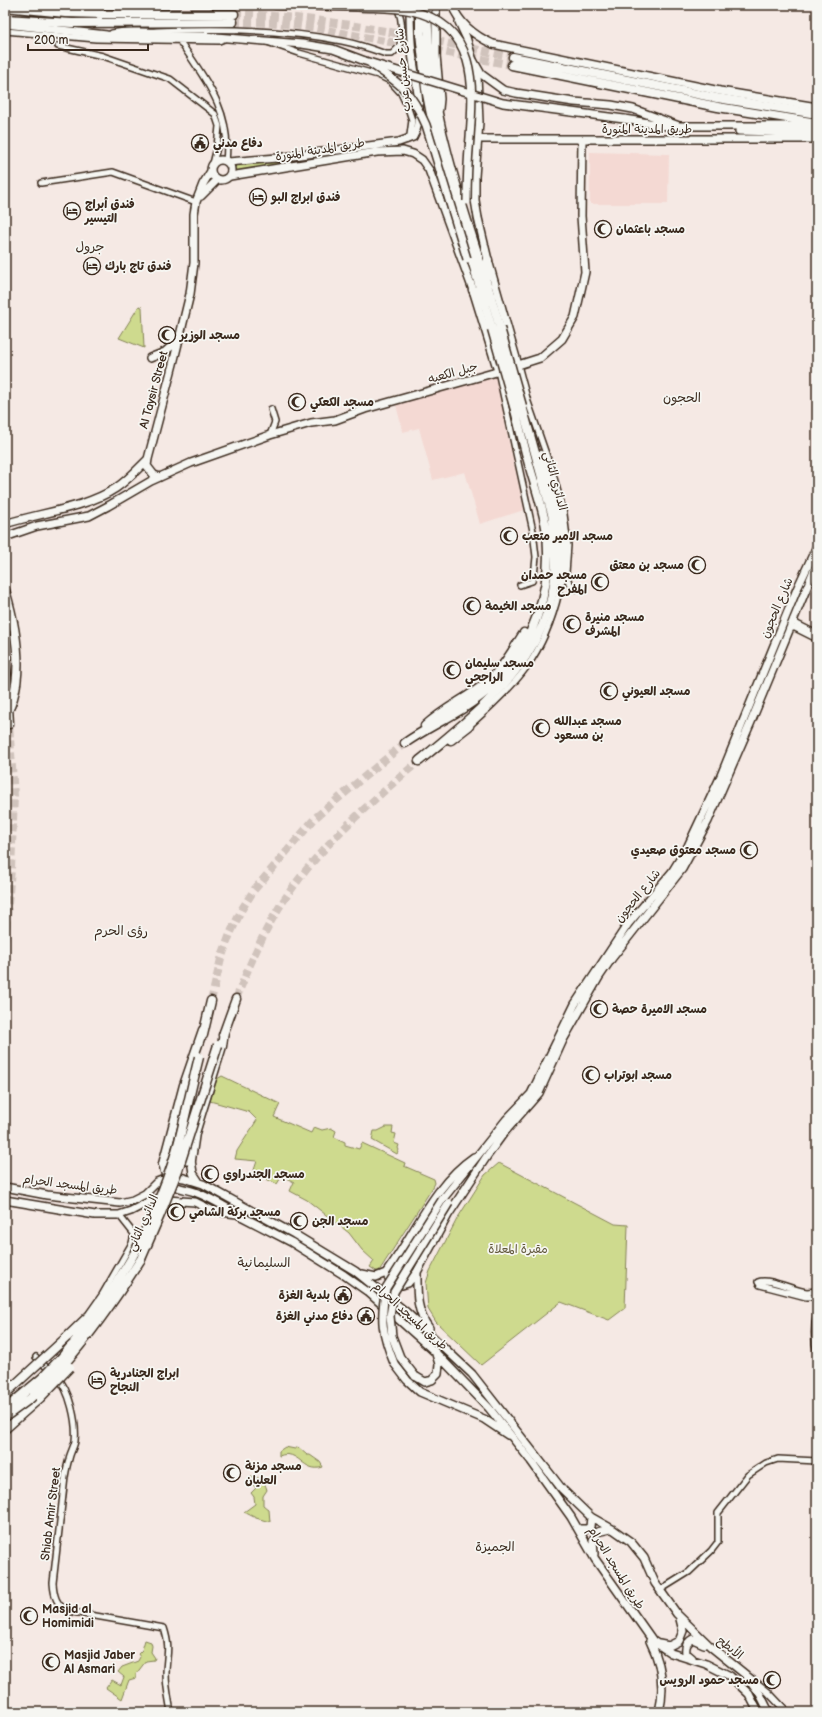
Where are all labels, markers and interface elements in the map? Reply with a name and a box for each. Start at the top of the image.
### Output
scale bar [28,26,148,52]
street label: شارع حسين عرب [392,27,415,113]
text: 200 m [34,33,68,48]
street label: طريق المدينة المنورة [602,122,692,137]
public building icon: دفاع مدني [190,133,210,153]
place label: دفاع مدني [213,136,263,154]
street label: طريق المدينة المنورة [274,136,366,164]
hotel icon: فندق ابراج البو [248,187,268,207]
place label: فندق ابراج البو [270,190,341,205]
place label: فندق أبراج التيسير [84,196,135,226]
hotel icon: فندق أبراج التيسير [62,201,82,221]
mosque icon: مسجد باعثمان [593,219,613,239]
place label: مسجد باعثمان [616,222,685,237]
district label: جرول [75,239,105,255]
hotel icon: فندق تاج بارك [82,256,102,276]
place label: فندق تاج بارك [105,259,171,274]
mosque icon: مسجد الوزير [157,325,177,345]
place label: مسجد الوزير [179,328,240,343]
street label: Al Taysir Street [136,349,172,431]
street label: جبل الكعبه [427,359,479,387]
district label: الحجون [663,390,701,406]
mosque icon: مسجد الكعكي [287,392,307,412]
place label: مسجد الكعكي [310,395,374,413]
street label: الدائري الثاني [537,450,570,513]
mosque icon: مسجد الامير متعب [499,526,519,546]
place label: مسجد الامير متعب [522,529,613,544]
mosque icon: مسجد بن معتق [687,555,707,575]
place label: مسجد بن معتق [609,558,684,573]
place label: مسجد حمدان المفرح [521,568,587,597]
mosque icon: مسجد حمدان المفرح [590,572,610,592]
street label: شارع الحجون [758,575,797,641]
mosque icon: مسجد الخيمة [462,596,482,616]
place label: مسجد الخيمة [485,599,551,614]
place label: مسجد منيرة المشرف [585,610,644,639]
mosque icon: مسجد منيرة المشرف [562,614,582,634]
place label: مسجد سليمان الراجحي [465,656,534,688]
mosque icon: مسجد سليمان الراجحي [442,660,462,680]
mosque icon: مسجد العيوني [599,681,619,701]
place label: مسجد العيوني [622,684,690,702]
place label: مسجد عبدالله بن مسعود [554,714,622,743]
mosque icon: مسجد عبدالله بن مسعود [531,718,551,738]
mosque icon: مسجد معتوق صعيدي [739,840,759,860]
place label: مسجد معتوق صعيدي [631,843,736,859]
street label: شارع الحجون [612,866,665,926]
district label: رؤى الحرم [94,923,148,941]
mosque icon: مسجد الاميرة حصة [589,999,609,1019]
place label: مسجد الاميرة حصة [612,1002,707,1017]
mosque icon: مسجد ابوتراب [581,1065,601,1085]
place label: مسجد ابوتراب [604,1068,672,1083]
mosque icon: مسجد الجندراوي [200,1164,220,1184]
place label: مسجد الجندراوي [223,1167,305,1183]
street label: طريق المسجد الحرام [22,1172,118,1199]
street label: الدائري الثاني [124,1192,165,1255]
mosque icon: مسجد بركة الشامي [166,1202,186,1222]
place label: مسجد بركة الشامي [189,1205,281,1223]
mosque icon: مسجد الجن [289,1211,309,1231]
place label: مسجد الجن [312,1214,368,1229]
park label: مقبرة المعلاة [488,1242,548,1257]
district label: السليمانية [238,1255,290,1271]
street label: طريق المسجد الحرام [369,1279,450,1354]
public building icon: بلدية الغزة [333,1285,353,1305]
place label: بلدية الغزة [278,1288,330,1303]
public building icon: دفاع مدني الغزة [356,1306,376,1326]
place label: دفاع مدني الغزة [276,1309,353,1327]
place label: ابراج الجنادرية النجاح [110,1366,179,1395]
hotel icon: ابراج الجنادرية النجاح [87,1370,107,1390]
place label: مسجد مزنة العليان [245,1459,302,1488]
mosque icon: مسجد مزنة العليان [222,1463,242,1483]
street label: Shiab Amir Street [38,1466,64,1561]
street label: طريق المسجد الحرام [584,1524,648,1613]
district label: الجميزة [475,1539,515,1555]
place label: Masjid al Homimidi [42,1602,94,1631]
mosque icon: Masjid al Homimidi [19,1606,39,1626]
street label: الأبطح [713,1632,747,1664]
place label: Masjid Jaber Al Asmari [63,1648,135,1677]
mosque icon: Masjid Jaber Al Asmari [41,1652,61,1672]
mosque icon: مسجد حمود الرويس [762,1670,782,1690]
place label: مسجد حمود الرويس [659,1673,759,1688]

